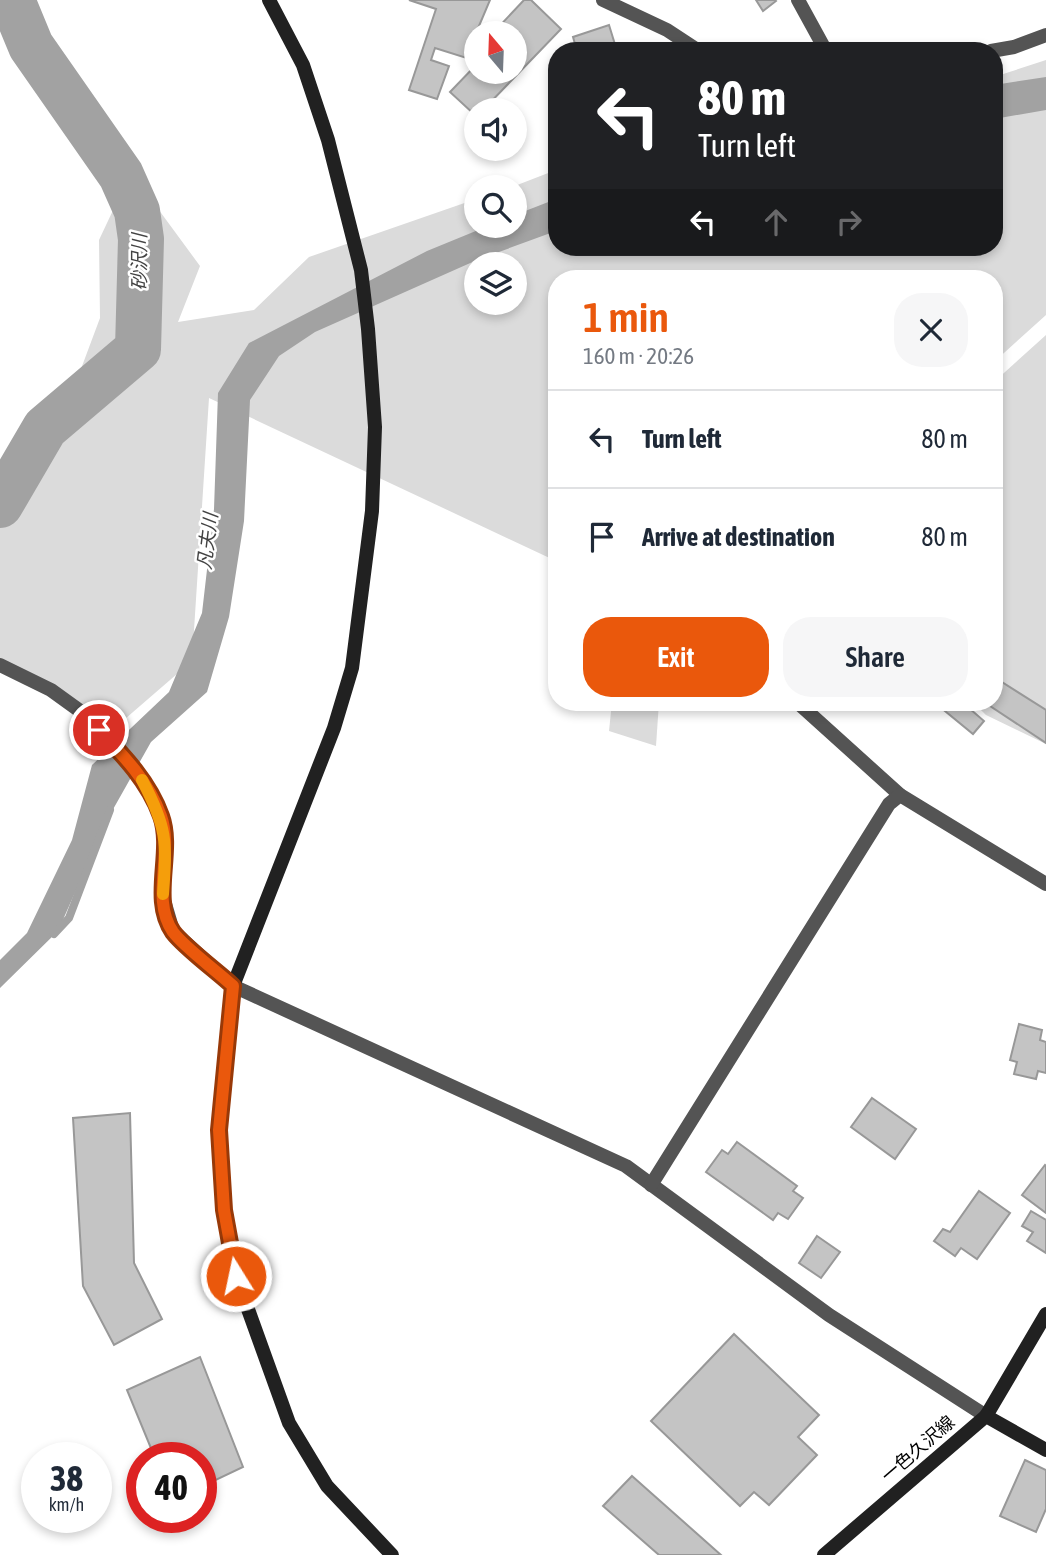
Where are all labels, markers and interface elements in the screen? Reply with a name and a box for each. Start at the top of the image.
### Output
north arrow [464,21,527,84]
map controls [464,21,527,315]
text: 80 m [698,69,786,125]
icon: left [583,70,674,161]
button: sound [464,98,527,161]
text: Turn left [698,127,796,164]
button: search [464,175,527,238]
icon: left [684,203,722,241]
icon: ahead [757,203,795,241]
icon: right [830,203,868,241]
water label: 砂沢川 [128,232,150,291]
button: layers [464,252,527,315]
text: 1 min [583,293,669,341]
button: close [894,293,968,367]
text: 160 m · 20:26 [583,343,694,369]
icon: left [583,420,621,458]
text: Turn left [642,424,722,454]
text: 80 m [921,424,968,454]
water label: 凡夫川 [193,509,222,571]
icon: arrive [583,518,621,556]
text: Arrive at destination [642,522,835,552]
text: 80 m [921,522,968,552]
button: Exit [583,617,769,697]
button: Share [783,617,968,697]
pin [69,700,129,760]
icon: arrive [80,711,118,749]
position arrow [199,1239,273,1313]
street label: 一色久沢線 [877,1411,959,1486]
speed limit sign: 40 [126,1442,217,1533]
text: 38 [50,1458,83,1498]
text: km/h [49,1494,84,1515]

